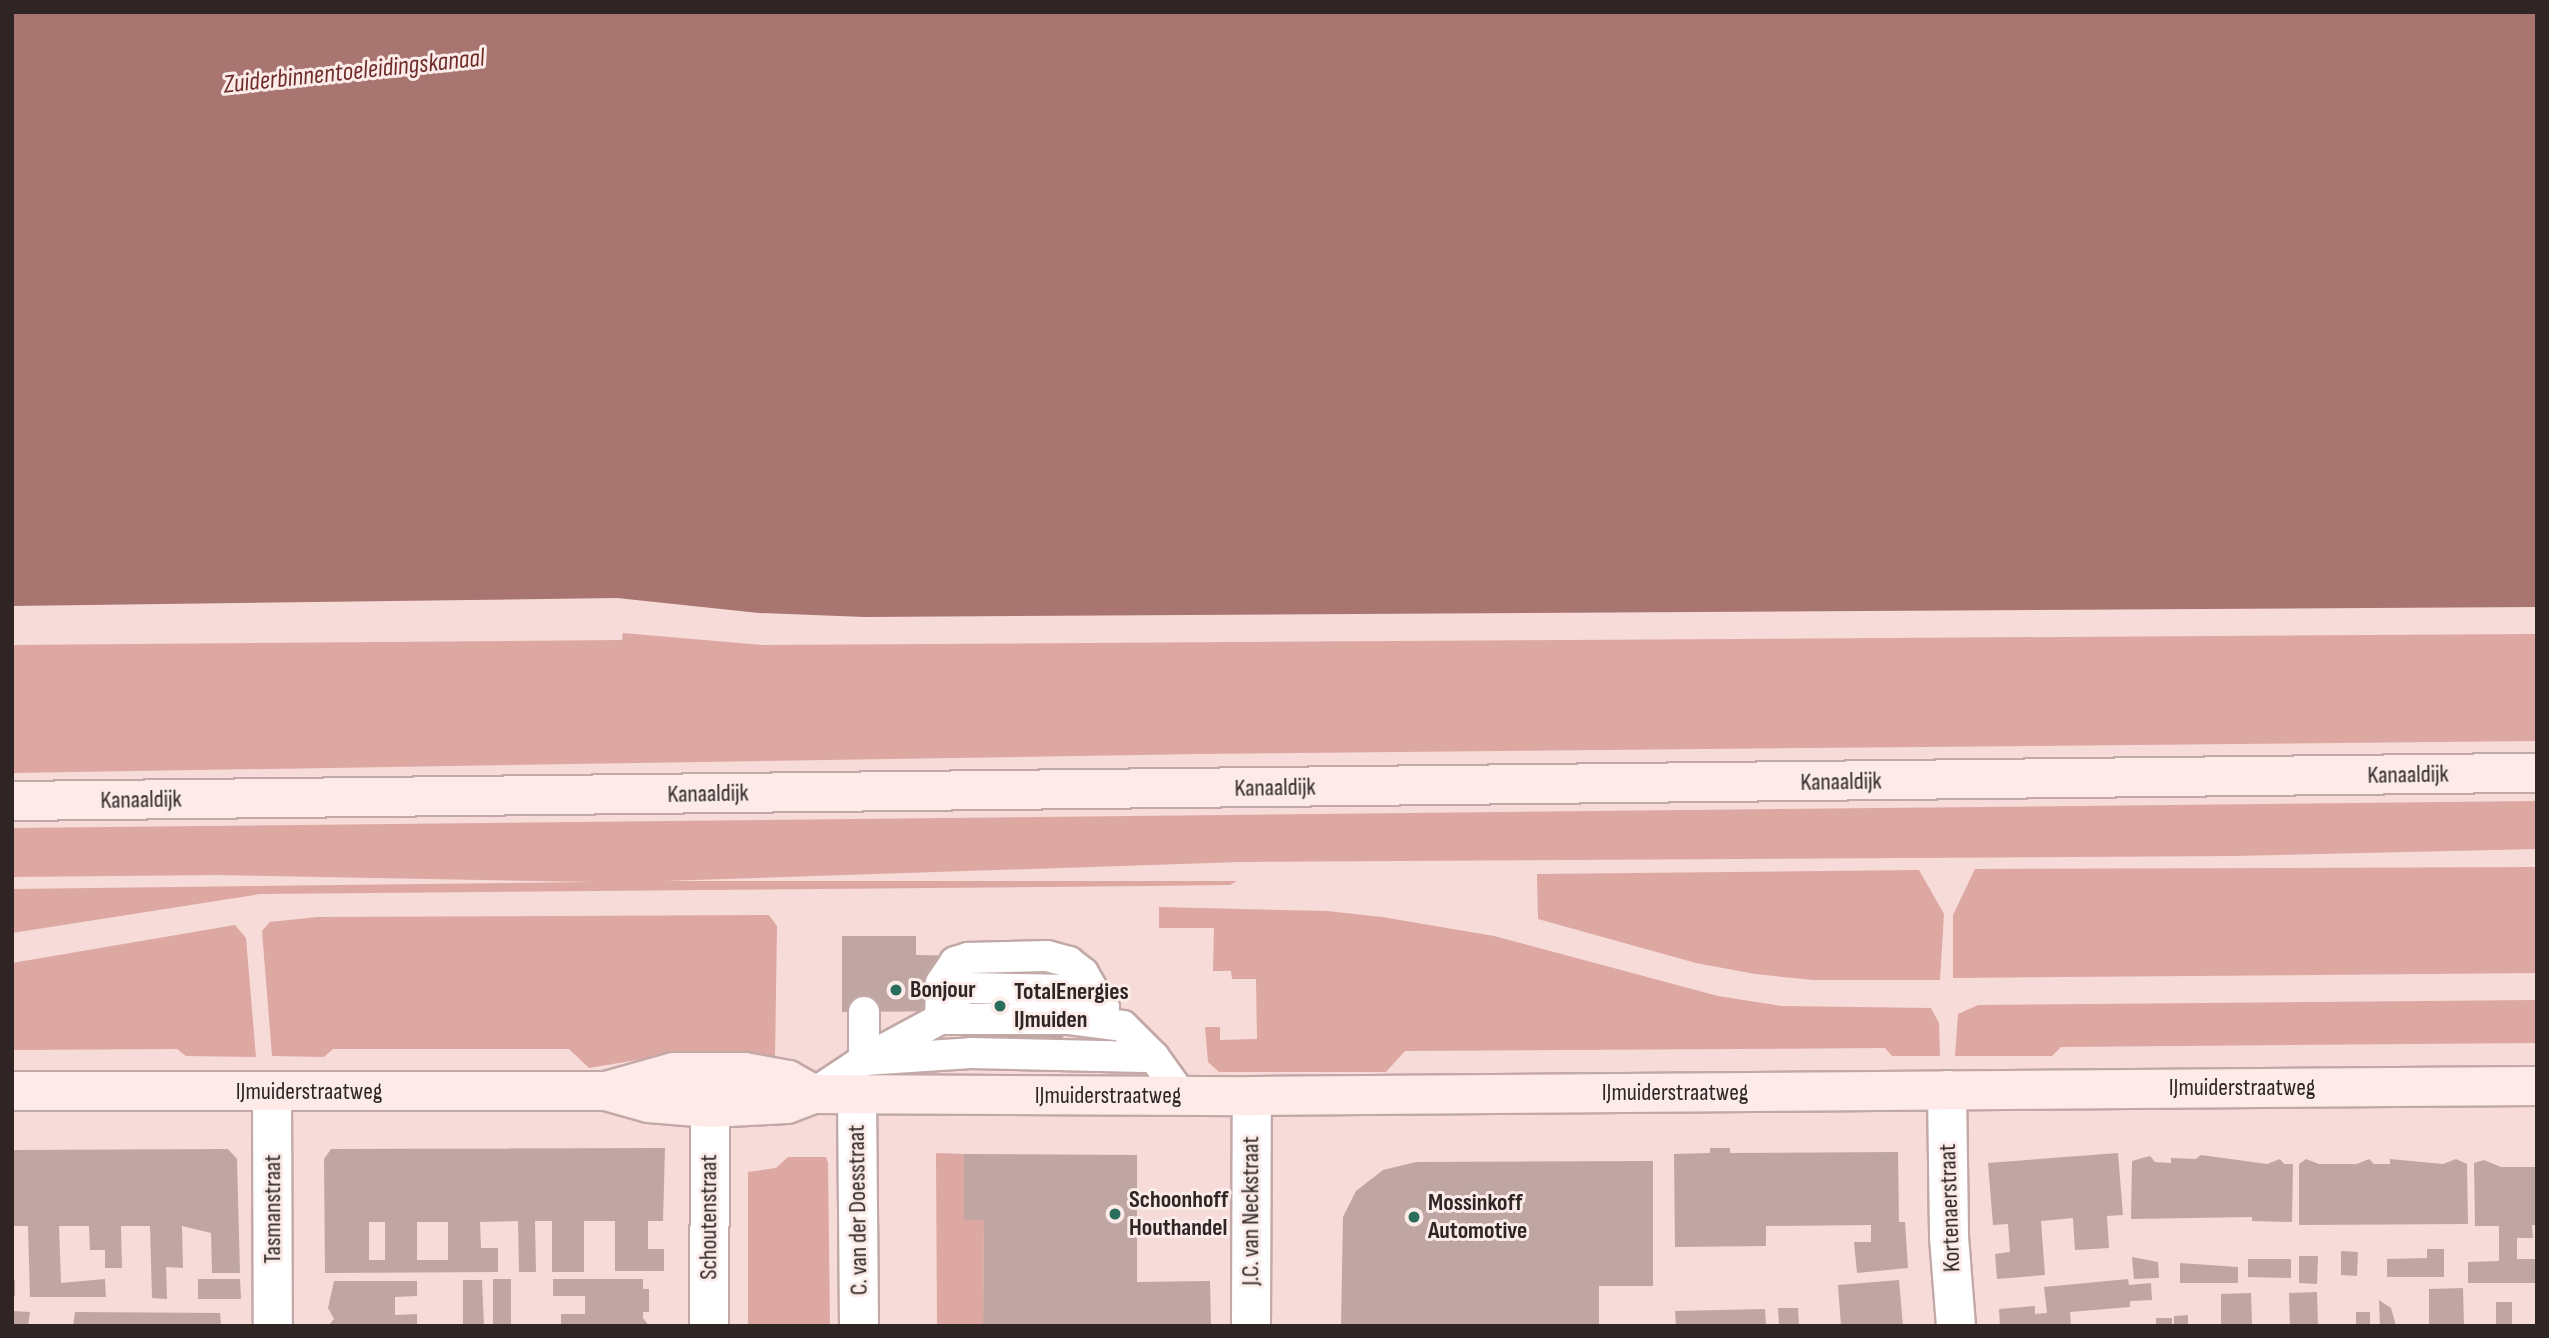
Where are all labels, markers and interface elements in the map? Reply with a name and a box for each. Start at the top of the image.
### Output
water label: Zuiderbinnentoeleidingskanaal [222,43,486,101]
street label: Kanaaldijk [2367,760,2449,790]
street label: Kanaaldijk [1800,767,1882,797]
street label: Kanaaldijk [1234,773,1316,803]
street label: Kanaaldijk [667,779,749,809]
street label: Kanaaldijk [100,785,182,815]
place label: Bonjour [910,976,976,1004]
place label: TotalEnergies IJmuiden [1014,978,1129,1034]
marker: Bonjour [888,982,904,998]
marker: TotalEnergies IJmuiden [992,998,1008,1014]
street label: IJmuiderstraatweg [2169,1074,2315,1102]
street label: IJmuiderstraatweg [236,1078,382,1106]
street label: IJmuiderstraatweg [1602,1079,1748,1107]
street label: IJmuiderstraatweg [1035,1082,1181,1110]
street label: C. van der Doesstraat [842,1125,874,1295]
street label: J.C. van Neckstraat [1237,1136,1265,1286]
street label: Kortenaerstraat [1933,1143,1967,1273]
street label: Tasmanstraat [259,1154,287,1264]
street label: Schoutenstraat [695,1154,723,1280]
place label: Schoonhoff Houthandel [1129,1186,1228,1242]
place label: Mossinkoff Automotive [1428,1189,1527,1245]
marker: Schoonhoff Houthandel [1107,1206,1123,1222]
marker: Mossinkoff Automotive [1406,1209,1422,1225]

